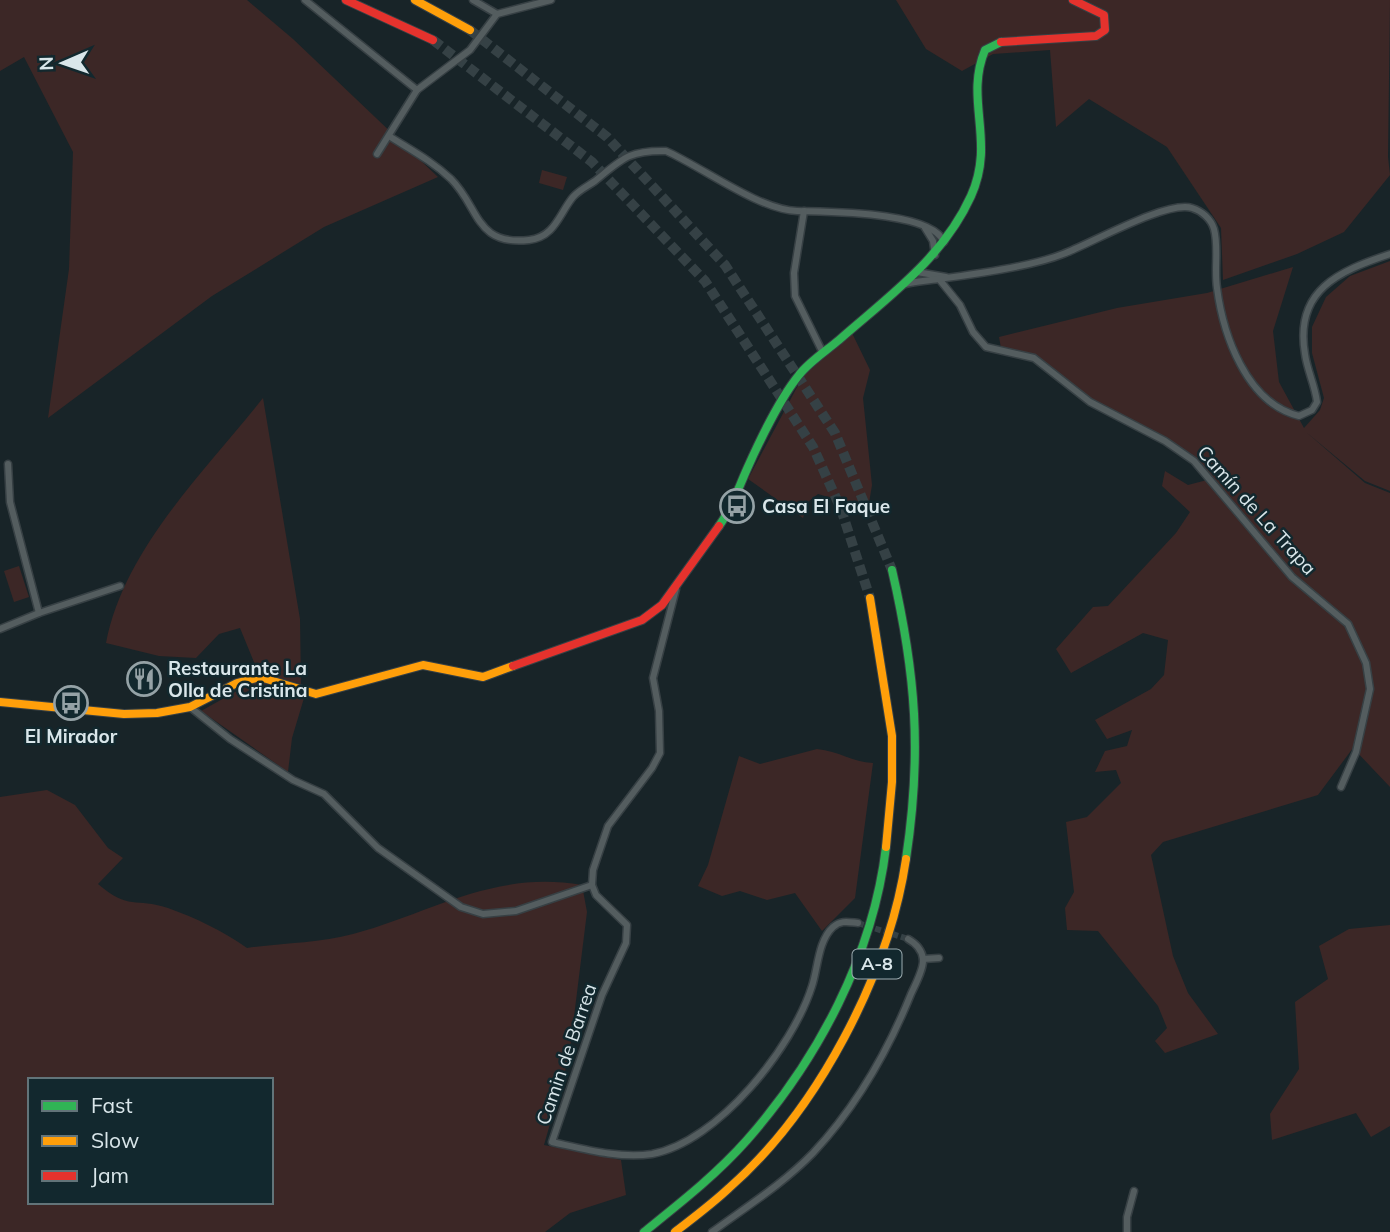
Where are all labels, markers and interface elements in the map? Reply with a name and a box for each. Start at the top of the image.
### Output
north arrow [28,28,98,98]
text: N [34,56,58,71]
street label: Camín de La Trapa [1193,440,1321,580]
bus stop icon: Casa El Faque [718,487,756,525]
place label: Casa El Faque [762,494,890,518]
place label: Restaurante La Olla de Cristina [168,656,308,702]
restaurant icon: Restaurante La Olla de Cristina [125,660,163,698]
bus stop icon: El Mirador [52,684,90,722]
place label: El Mirador [25,724,118,748]
road number: A-8 [852,950,902,979]
street label: Camin de Barrea [531,980,601,1128]
legend [28,1078,273,1204]
text: Fast [91,1092,133,1118]
text: Slow [91,1127,139,1153]
text: Jam [91,1162,129,1188]

